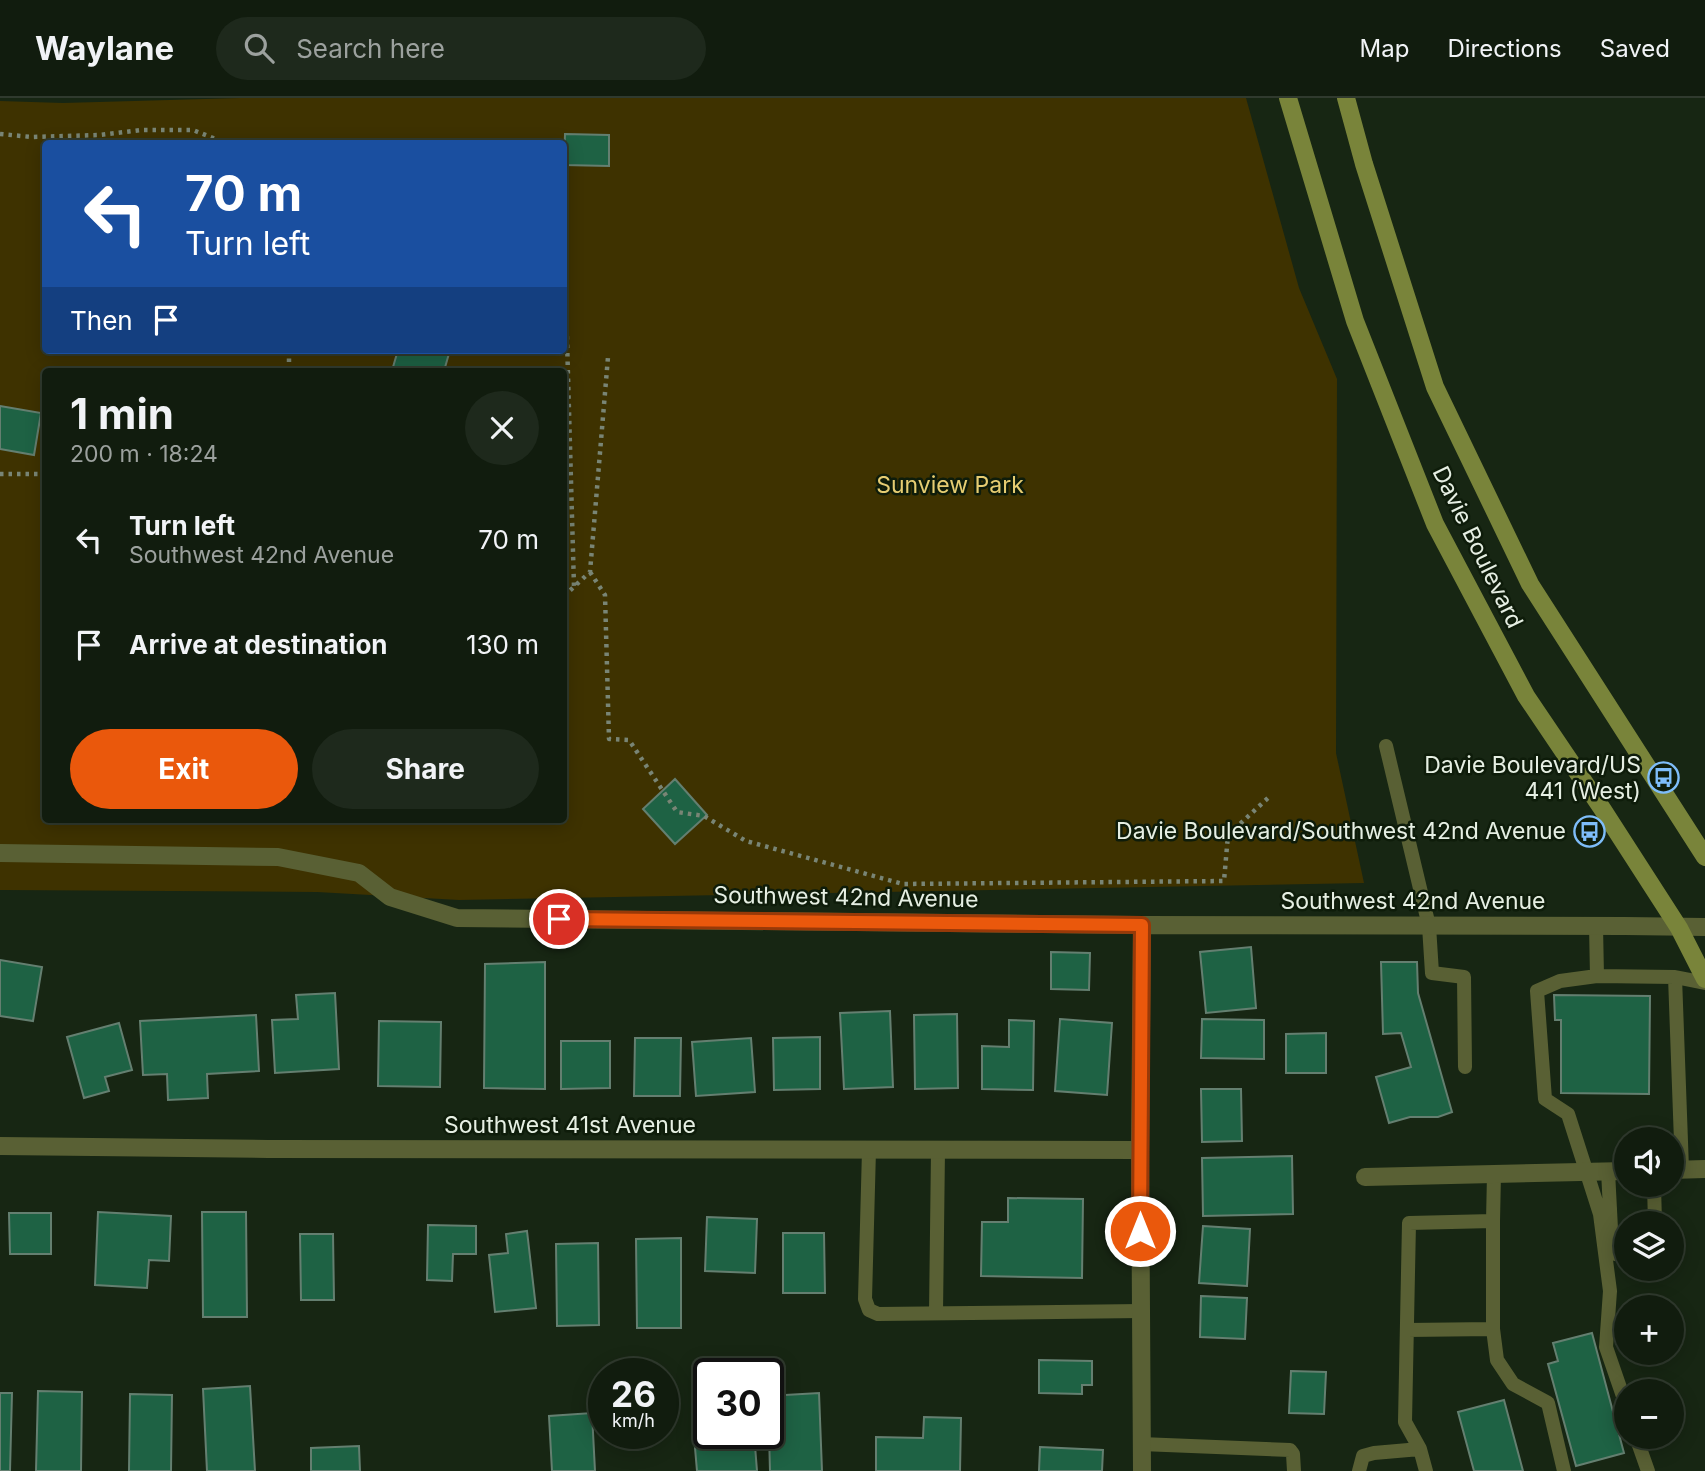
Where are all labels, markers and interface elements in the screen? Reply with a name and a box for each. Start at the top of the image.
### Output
search box [216,17,706,80]
text: Waylane [35,28,174,68]
icon: search [240,29,278,67]
text: Search here [296,33,445,64]
text: Map [1360,34,1409,63]
text: Directions [1447,34,1562,63]
text: Saved [1600,34,1670,63]
text: 70 m [185,164,302,223]
icon: left [70,168,161,259]
text: Turn left [185,224,310,263]
icon: arrive [147,301,185,339]
text: Then [70,305,133,336]
text: 1 min [70,388,174,439]
button: close [465,391,539,465]
text: 200 m · 18:24 [70,440,218,468]
street label: Davie Boulevard [1427,461,1529,633]
park label: Sunview Park [876,471,1024,499]
text: Turn left [129,510,235,541]
icon: left [70,521,108,559]
text: 70 m [478,524,539,555]
text: Southwest 42nd Avenue [129,541,394,569]
icon: arrive [70,626,108,664]
text: Arrive at destination [129,629,388,660]
text: 130 m [466,629,539,660]
button: Exit [70,729,298,809]
button: Share [312,729,539,809]
place label: Davie Boulevard/US 441 (West) [1424,751,1641,805]
bus stop icon: Davie Boulevard/US 441 (West) [1647,761,1681,795]
bus stop icon: Davie Boulevard/Southwest 42nd Avenue [1572,814,1606,848]
place label: Davie Boulevard/Southwest 42nd Avenue [1116,817,1566,845]
street label: Southwest 42nd Avenue [713,881,979,913]
street label: Southwest 42nd Avenue [1280,887,1546,915]
pin [529,889,589,949]
icon: arrive [540,900,578,938]
street label: Southwest 41st Avenue [444,1111,696,1139]
map controls [1614,1127,1684,1449]
button: sound [1614,1127,1684,1197]
position arrow [1103,1194,1177,1268]
button: layers [1614,1211,1684,1281]
button: + [1614,1295,1684,1365]
speed limit sign: 30 [693,1358,784,1449]
text: 26 [611,1373,656,1415]
button: − [1614,1379,1684,1449]
text: km/h [612,1410,655,1431]

